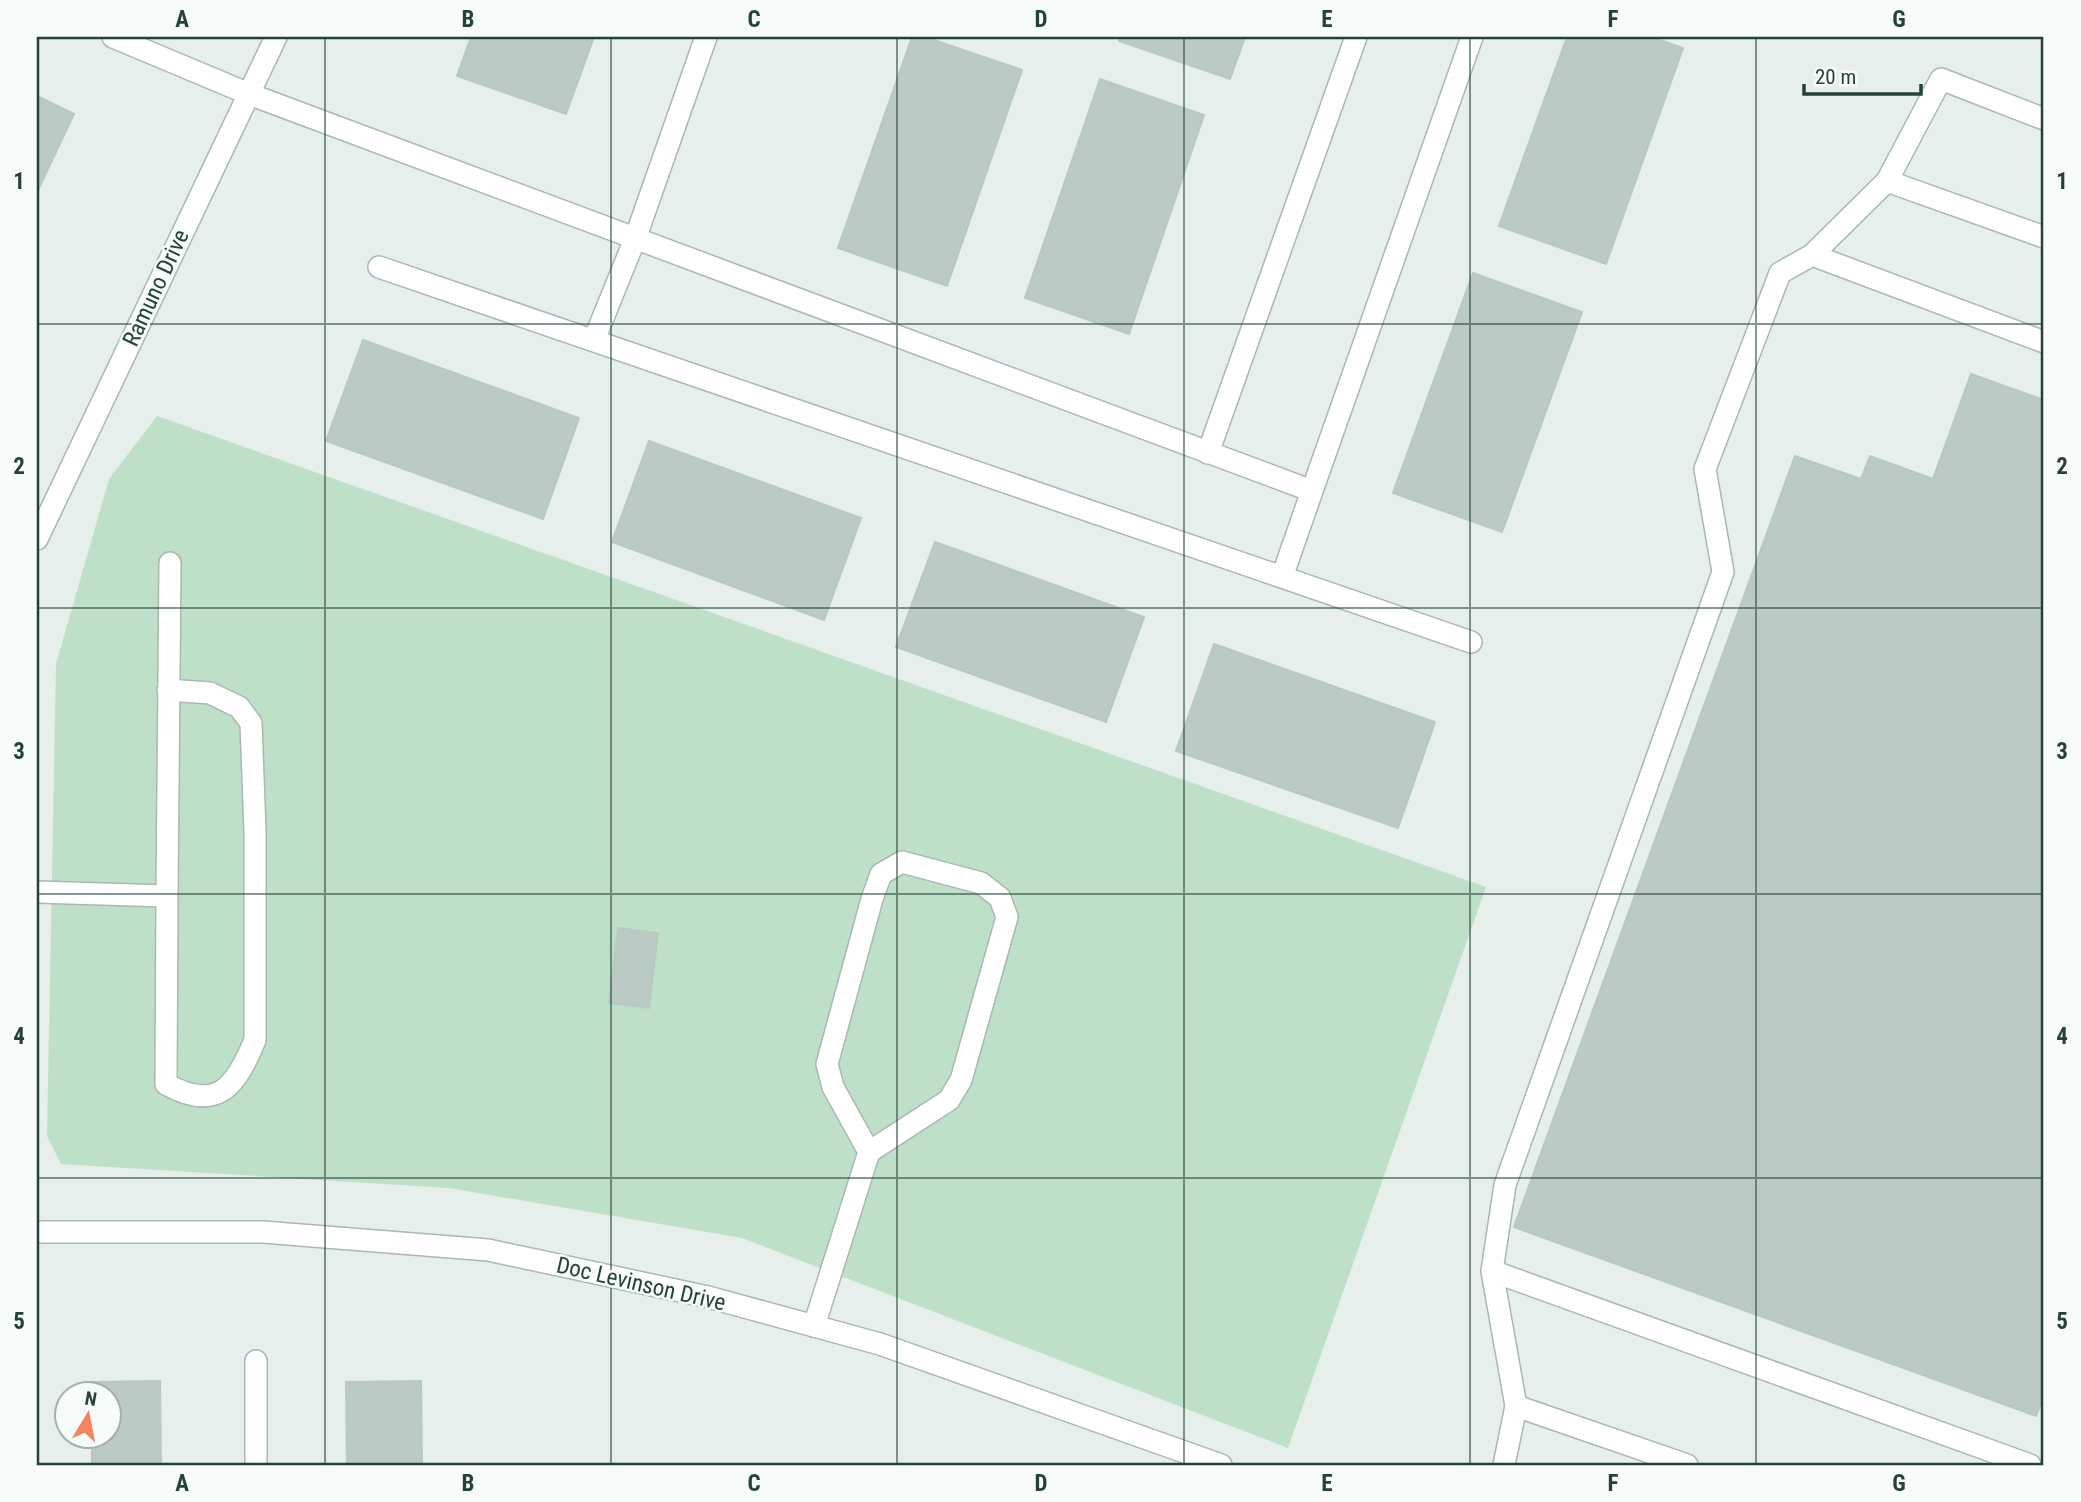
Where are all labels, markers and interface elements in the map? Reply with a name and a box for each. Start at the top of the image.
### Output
text: A [175,6,189,33]
text: B [462,6,474,33]
text: C [747,6,761,33]
text: D [1035,6,1048,33]
text: E [1321,6,1333,33]
text: F [1608,6,1619,33]
text: G [1892,6,1906,33]
scale bar [1804,52,1922,96]
text: 20 m [1815,65,1856,89]
text: 1 [13,168,25,195]
text: 1 [2056,168,2068,195]
street label: Ramuno Drive [117,225,195,351]
text: 2 [13,453,25,480]
text: 2 [2056,453,2068,480]
text: 3 [13,738,25,765]
text: 3 [2056,738,2068,765]
text: 4 [13,1023,25,1050]
text: 4 [2056,1023,2068,1050]
street label: Doc Levinson Drive [554,1251,728,1317]
text: 5 [13,1308,25,1335]
text: 5 [2056,1308,2068,1335]
north arrow [52,1380,122,1450]
text: N [83,1386,99,1411]
text: A [175,1470,189,1497]
text: B [462,1470,474,1497]
text: C [747,1470,761,1497]
text: D [1035,1470,1048,1497]
text: E [1321,1470,1333,1497]
text: F [1608,1470,1619,1497]
text: G [1892,1470,1906,1497]

